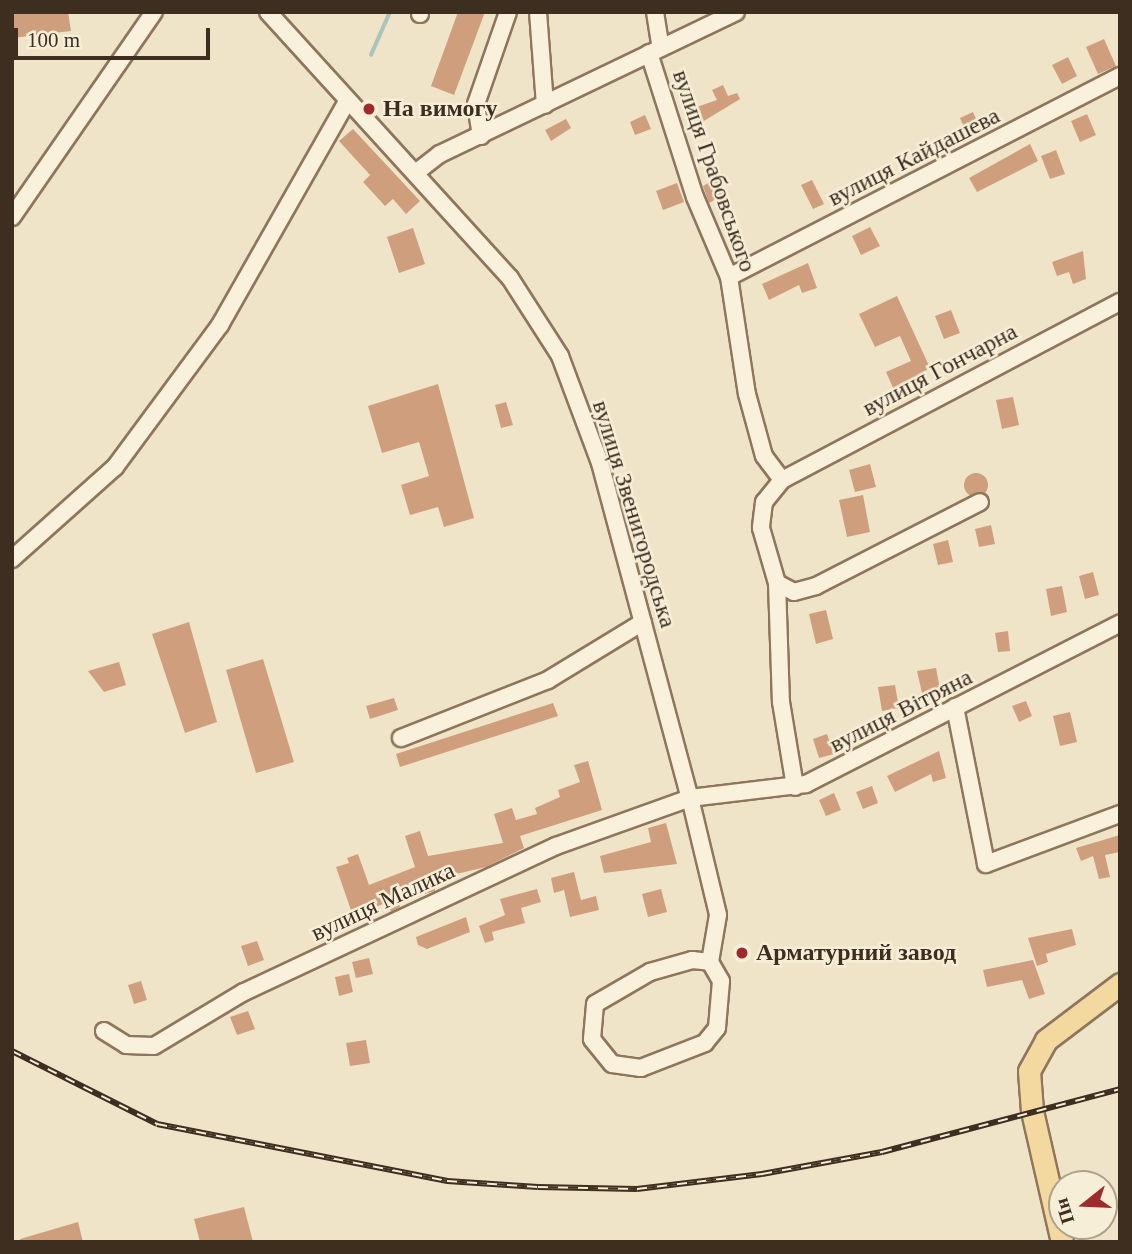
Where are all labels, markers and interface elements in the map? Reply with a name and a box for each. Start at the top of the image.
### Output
scale bar [18,14,214,58]
text: 100 m [27,28,80,52]
street label: вулиця Грабовського [666,66,762,276]
place label: На вимогу [383,95,497,123]
marker: На вимогу [361,101,377,117]
street label: вулиця Кайдашева [823,101,1005,213]
street label: вулиця Гончарна [858,317,1022,423]
street label: вулиця Звенигородська [586,397,682,631]
street label: вулиця Вітряна [825,663,977,759]
street label: вулиця Малика [307,856,459,948]
place label: Арматурний завод [756,939,956,967]
marker: Арматурний завод [734,945,750,961]
north arrow [1048,1170,1118,1240]
text: Пн [1050,1196,1078,1227]

